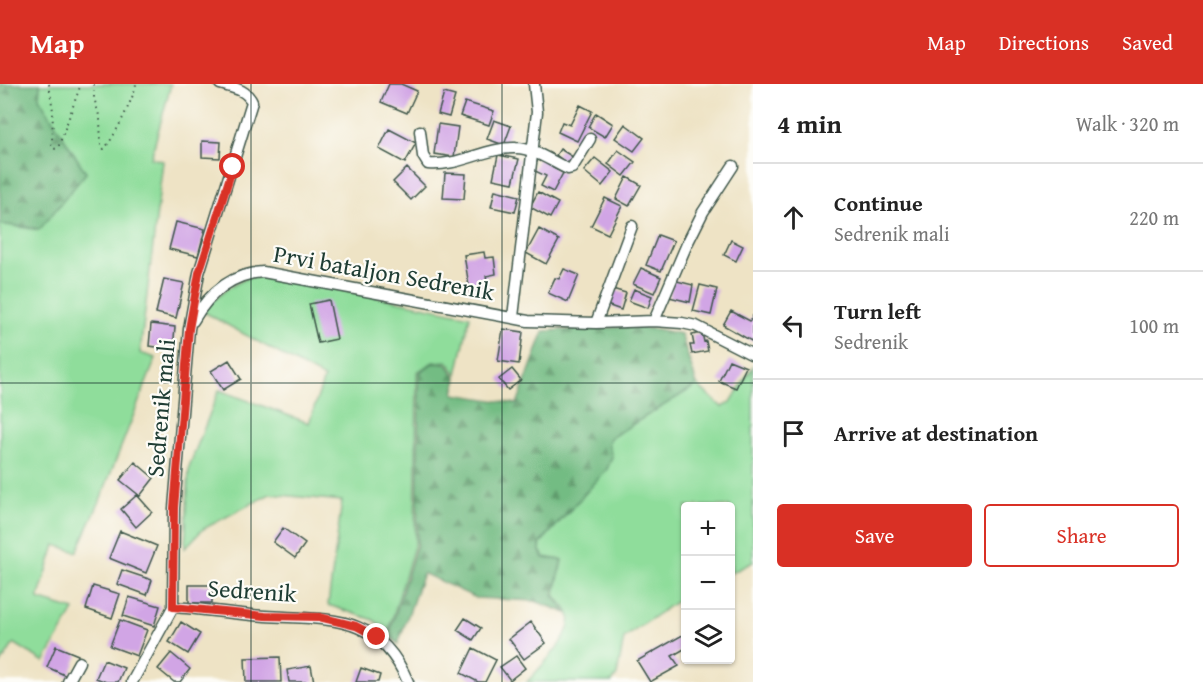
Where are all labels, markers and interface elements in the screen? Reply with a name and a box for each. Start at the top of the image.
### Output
text: Map [30,22,84,63]
text: Map [927,27,966,58]
text: Directions [999,27,1089,58]
text: Saved [1122,27,1173,58]
text: 4 min [777,104,842,143]
text: Walk · 320 m [1076,109,1179,138]
route start [219,153,245,179]
text: Continue [834,187,923,219]
icon: ahead [777,201,810,234]
text: 220 m [1129,203,1179,232]
text: Sedrenik mali [834,219,950,248]
street label: Prvi bataljon Sedrenik [271,236,498,309]
text: Turn left [834,295,921,327]
icon: left [777,309,810,342]
text: 100 m [1129,311,1179,340]
text: Sedrenik [834,327,908,356]
street label: Sedrenik mali [137,337,184,479]
icon: arrive [777,417,810,450]
text: Arrive at destination [834,417,1038,449]
map controls [681,502,735,664]
button: + [681,502,735,556]
button: Save [777,504,972,567]
button: Share [984,504,1179,567]
button: − [681,556,735,610]
street label: Sedrenik [206,570,298,611]
button: layers [681,610,735,664]
route end [363,623,389,649]

